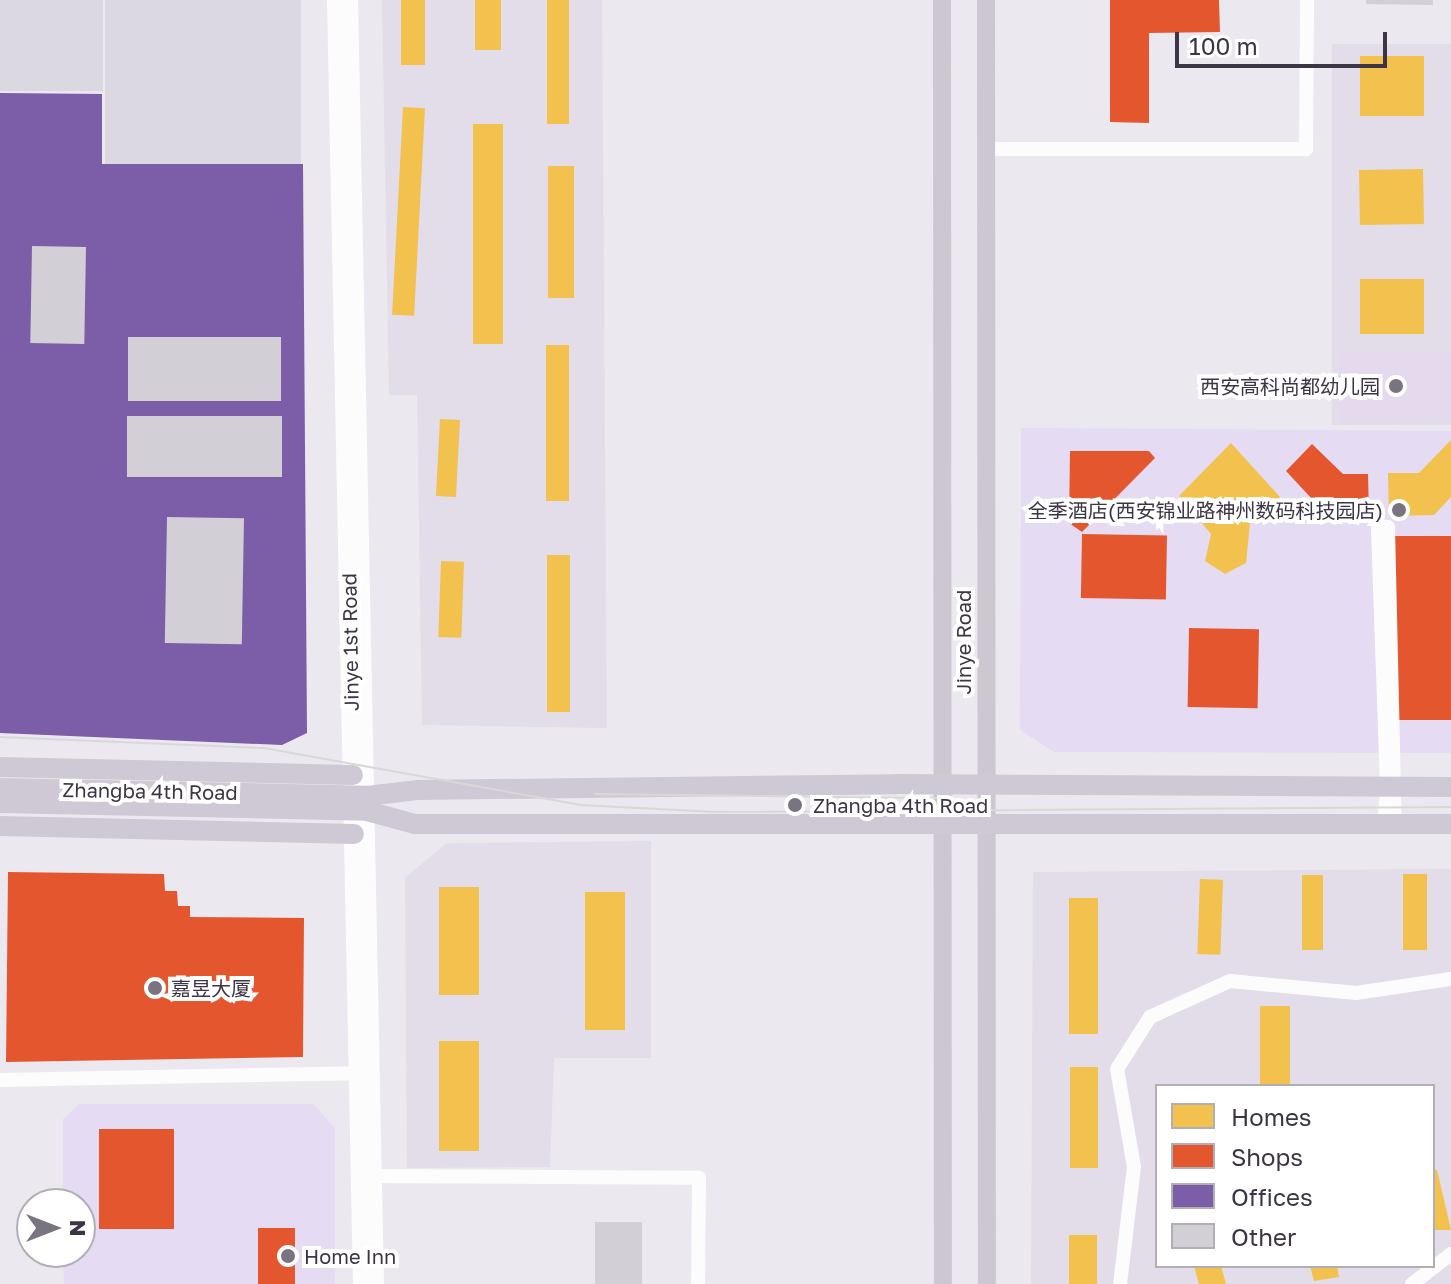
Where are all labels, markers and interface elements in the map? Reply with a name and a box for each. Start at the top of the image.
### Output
scale bar [1179,16,1391,66]
text: 100 m [1189,31,1258,60]
place label: 西安高科尚都幼儿园 [1200,374,1380,398]
marker: 西安高科尚都幼儿园 [1387,377,1405,395]
place label: 全季酒店(西安锦业路神州数码科技园店) [1028,498,1383,522]
marker: 全季酒店(西安锦业路神州数码科技园店) [1390,501,1408,519]
street label: Jinye 1st Road [337,573,363,711]
street label: Jinye Road [951,590,975,694]
street label: Zhangba 4th Road [62,777,238,805]
place label: Zhangba 4th Road [813,793,988,817]
marker: Zhangba 4th Road [784,794,806,816]
place label: 嘉昱大厦 [171,976,251,1000]
marker: 嘉昱大厦 [146,979,164,997]
legend [1155,1084,1435,1268]
text: Homes [1231,1102,1312,1131]
text: Shops [1231,1142,1303,1171]
text: Offices [1231,1182,1313,1211]
north arrow [16,1188,96,1268]
text: N [65,1220,92,1236]
text: Other [1231,1222,1296,1251]
place label: Home Inn [304,1244,396,1268]
marker: Home Inn [279,1247,297,1265]

